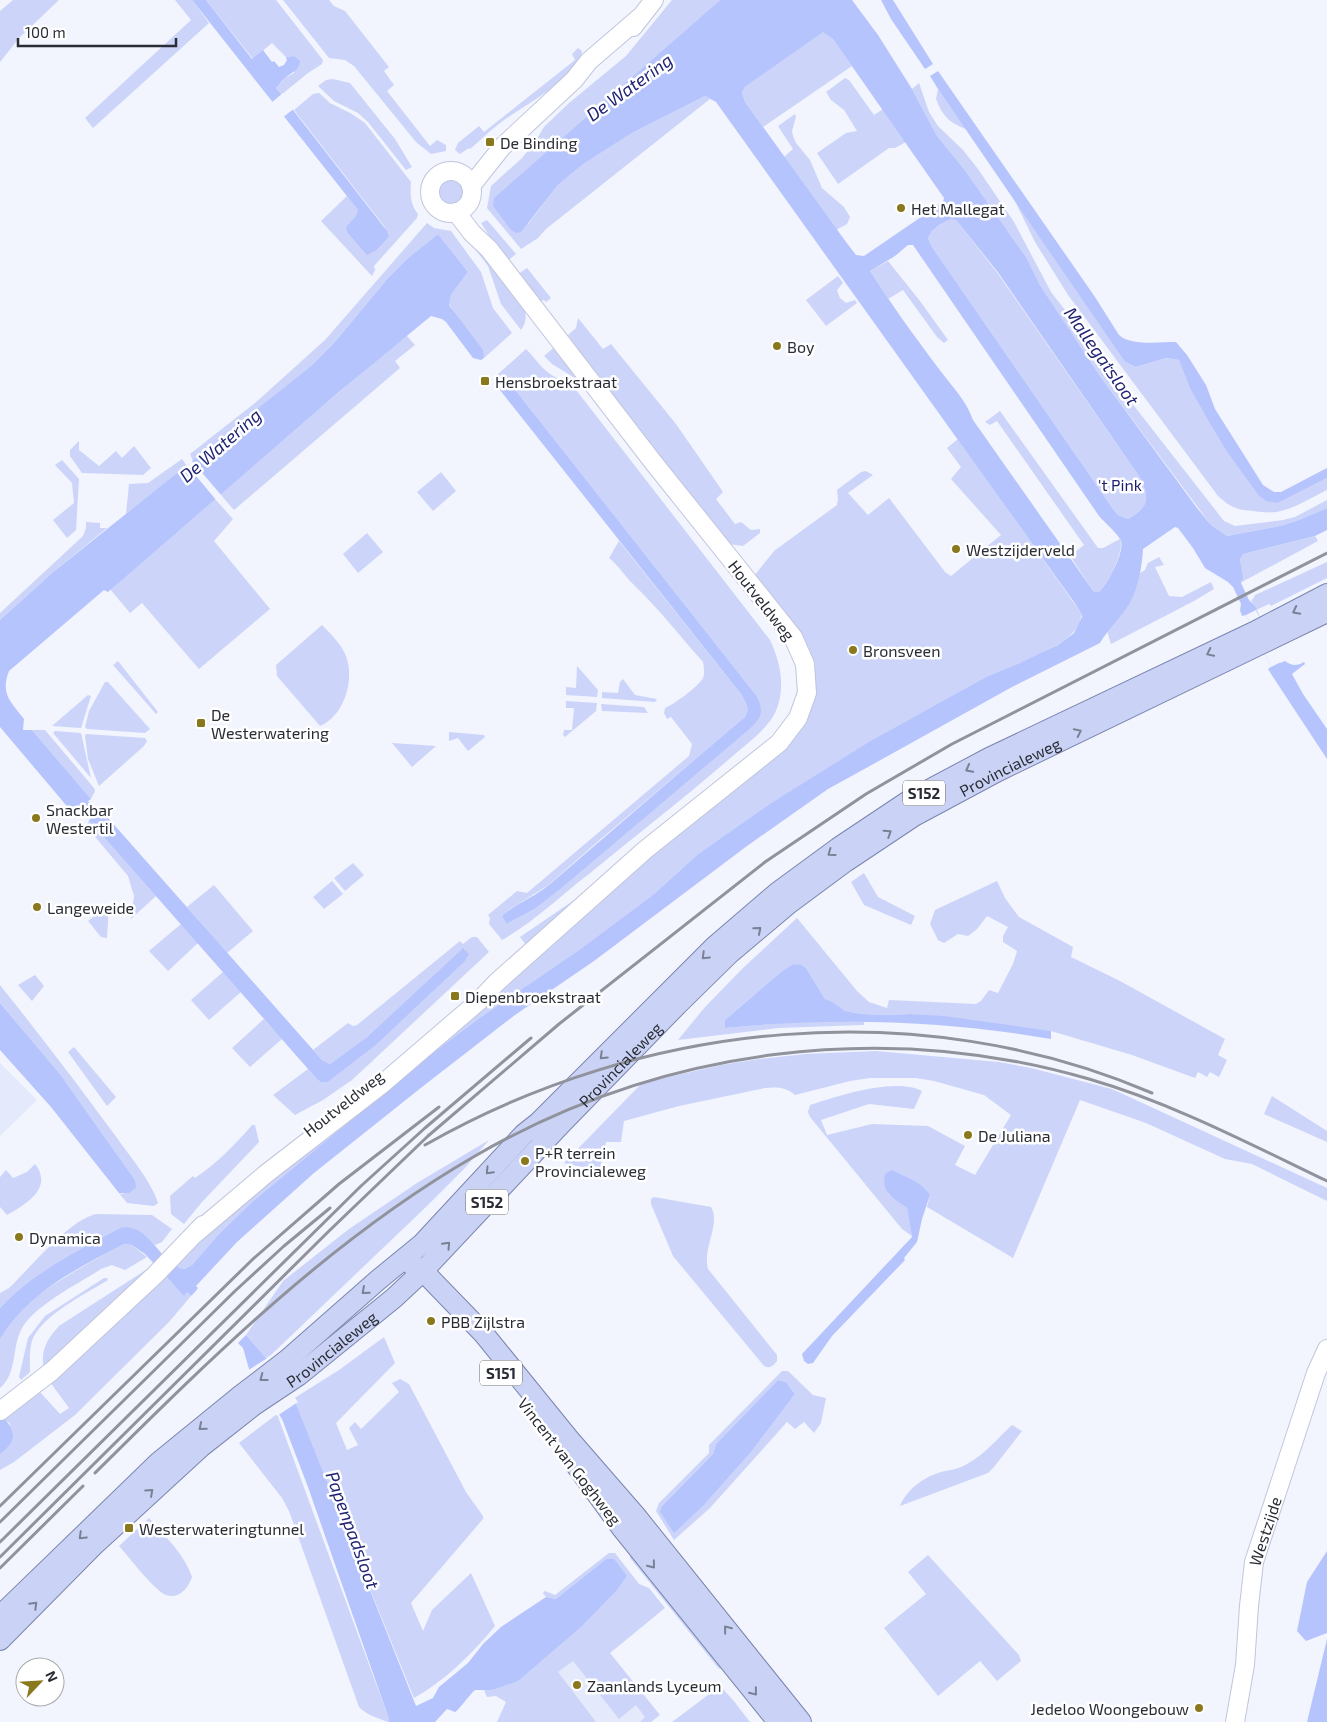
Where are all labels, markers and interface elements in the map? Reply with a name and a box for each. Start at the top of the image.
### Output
scale bar [18,15,175,47]
text: 100 m [25,23,66,41]
water label: De Watering [582,48,676,126]
place label: De Binding [500,133,577,152]
marker: De Binding [484,136,496,148]
place label: Het Mallegat [911,199,1005,218]
marker: Het Mallegat [895,202,907,214]
water label: Mallegatsloot [1060,303,1144,410]
place label: Boy [787,337,815,356]
marker: Boy [771,340,783,352]
place label: Hensbroekstraat [495,372,617,391]
marker: Hensbroekstraat [479,375,491,387]
water label: De Watering [175,404,265,486]
park label: 't Pink [1098,475,1142,494]
place label: Westzijderveld [966,540,1075,560]
marker: Westzijderveld [950,543,962,555]
street label: Houtveldweg [725,556,799,644]
one-way arrow [1292,605,1301,615]
place label: Bronsveen [863,641,940,660]
marker: Bronsveen [847,644,859,656]
one-way arrow [1206,647,1215,657]
place label: De Westerwatering [211,705,329,742]
marker: De Westerwatering [195,717,207,729]
one-way arrow [1073,728,1082,739]
street label: Provincialeweg [956,733,1064,800]
one-way arrow [966,763,975,773]
road number: S152 [903,780,945,806]
place label: Snackbar Westertil [46,800,114,837]
marker: Snackbar Westertil [30,812,42,824]
one-way arrow [883,830,892,839]
one-way arrow [827,847,836,856]
place label: Langeweide [47,898,134,917]
marker: Langeweide [31,901,43,913]
one-way arrow [752,926,761,935]
one-way arrow [701,950,710,959]
place label: Diepenbroekstraat [465,987,601,1006]
marker: Diepenbroekstraat [449,990,461,1002]
street label: Provincialeweg [574,1017,665,1110]
one-way arrow [600,1050,609,1059]
street label: Houtveldweg [299,1066,387,1140]
place label: De Juliana [978,1126,1051,1145]
marker: De Juliana [962,1129,974,1141]
place label: P+R terrein Provincialeweg [535,1143,646,1180]
marker: P+R terrein Provincialeweg [519,1155,531,1167]
one-way arrow [486,1166,495,1175]
road number: S152 [466,1190,508,1214]
place label: Dynamica [29,1228,101,1247]
marker: Dynamica [13,1231,25,1243]
one-way arrow [441,1242,450,1251]
one-way arrow [362,1285,371,1294]
street label: Provincialeweg [282,1306,380,1391]
place label: PBB Zijlstra [441,1312,525,1332]
marker: PBB Zijlstra [425,1315,437,1327]
road number: S151 [480,1360,522,1386]
one-way arrow [259,1372,269,1381]
street label: Vincent van Goghweg [515,1394,626,1528]
one-way arrow [199,1421,208,1430]
water label: Papenpadsloot [322,1468,385,1592]
one-way arrow [145,1489,154,1498]
street label: Westzijde [1244,1494,1284,1568]
place label: Westerwateringtunnel [139,1519,304,1538]
marker: Westerwateringtunnel [123,1522,135,1534]
one-way arrow [79,1530,88,1539]
one-way arrow [646,1559,654,1568]
one-way arrow [28,1602,37,1611]
one-way arrow [724,1626,732,1635]
north arrow [15,1657,65,1707]
text: N [42,1668,62,1684]
place label: Zaanlands Lyceum [587,1676,722,1695]
marker: Zaanlands Lyceum [571,1679,583,1691]
one-way arrow [748,1686,756,1695]
place label: Jedeloo Woongebouw [1031,1699,1189,1718]
marker: Jedeloo Woongebouw [1193,1702,1205,1714]

